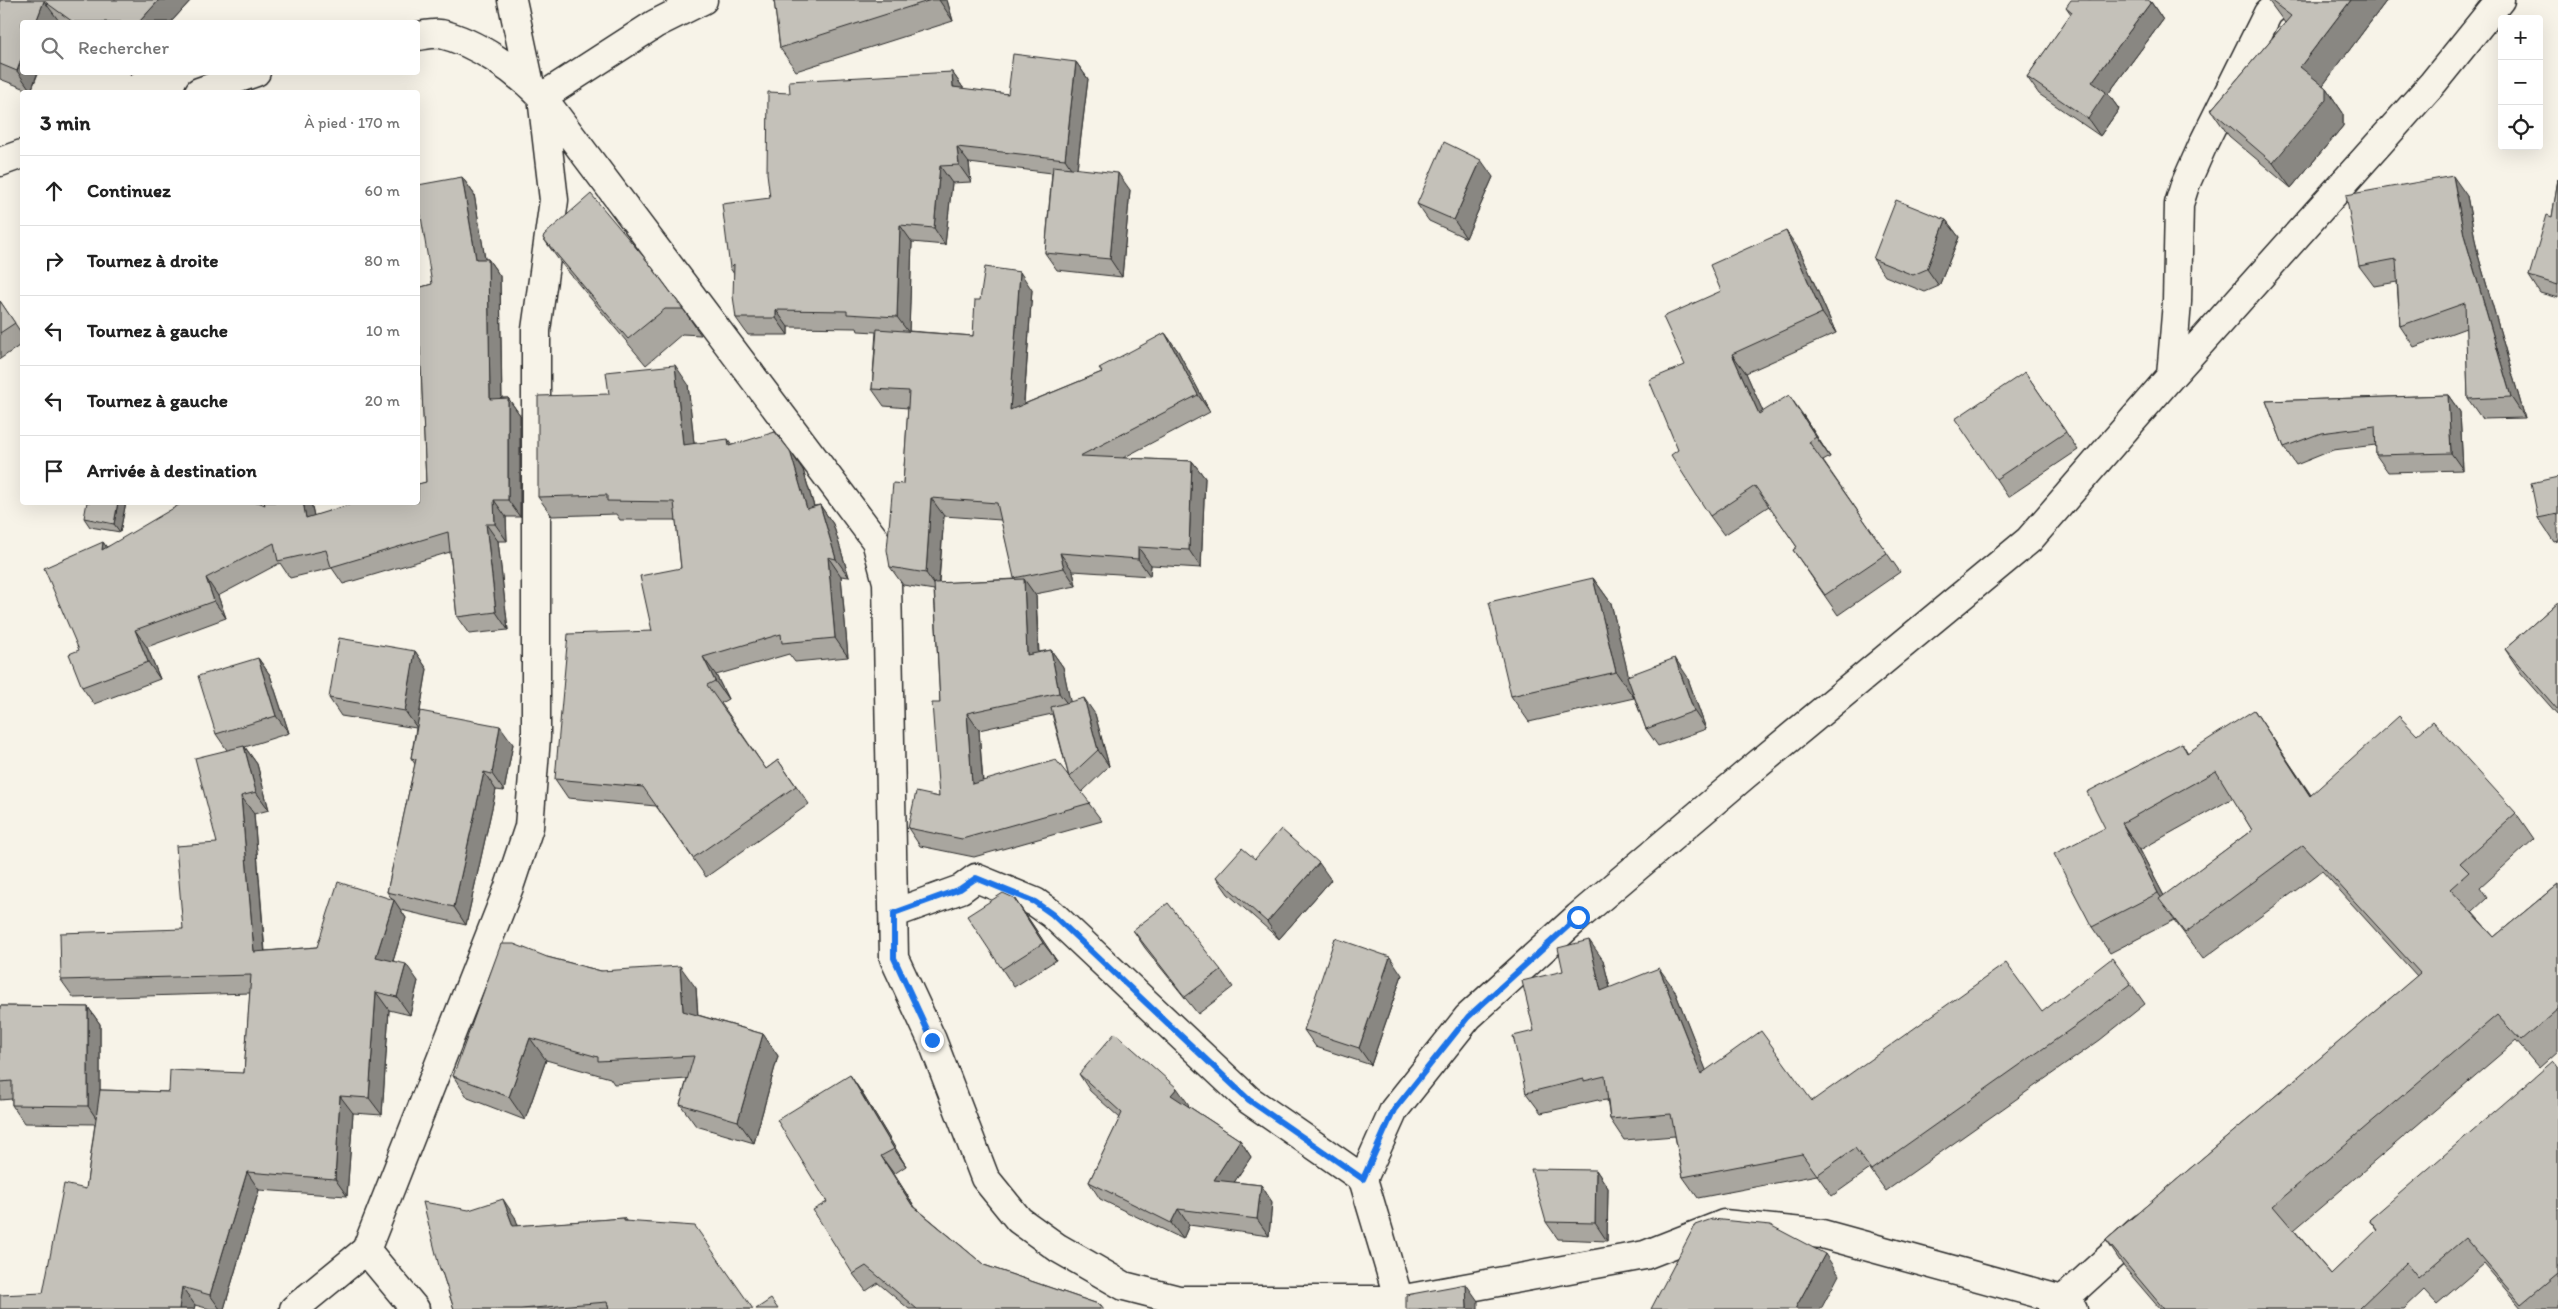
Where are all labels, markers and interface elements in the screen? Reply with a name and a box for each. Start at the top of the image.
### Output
map controls [2498,15,2543,150]
button: + [2498,15,2543,60]
search box [20,20,420,75]
icon: search [38,34,66,62]
text: Rechercher [78,36,169,59]
button: − [2498,60,2543,105]
button: locate [2498,105,2543,150]
text: 3 min [40,110,90,135]
text: À pied · 170 m [304,113,400,132]
icon: ahead [40,177,68,205]
text: Continuez [87,179,171,202]
text: 60 m [365,181,400,200]
icon: right [40,247,68,275]
text: Tournez à droite [87,249,219,272]
text: 80 m [364,251,400,270]
icon: left [40,317,68,345]
text: Tournez à gauche [87,319,228,342]
text: 10 m [366,321,400,340]
icon: left [40,387,68,415]
text: Tournez à gauche [87,389,228,412]
text: 20 m [365,391,400,410]
icon: arrive [40,457,68,485]
text: Arrivée à destination [87,459,257,482]
route start [1567,906,1590,929]
route end [921,1029,944,1052]

